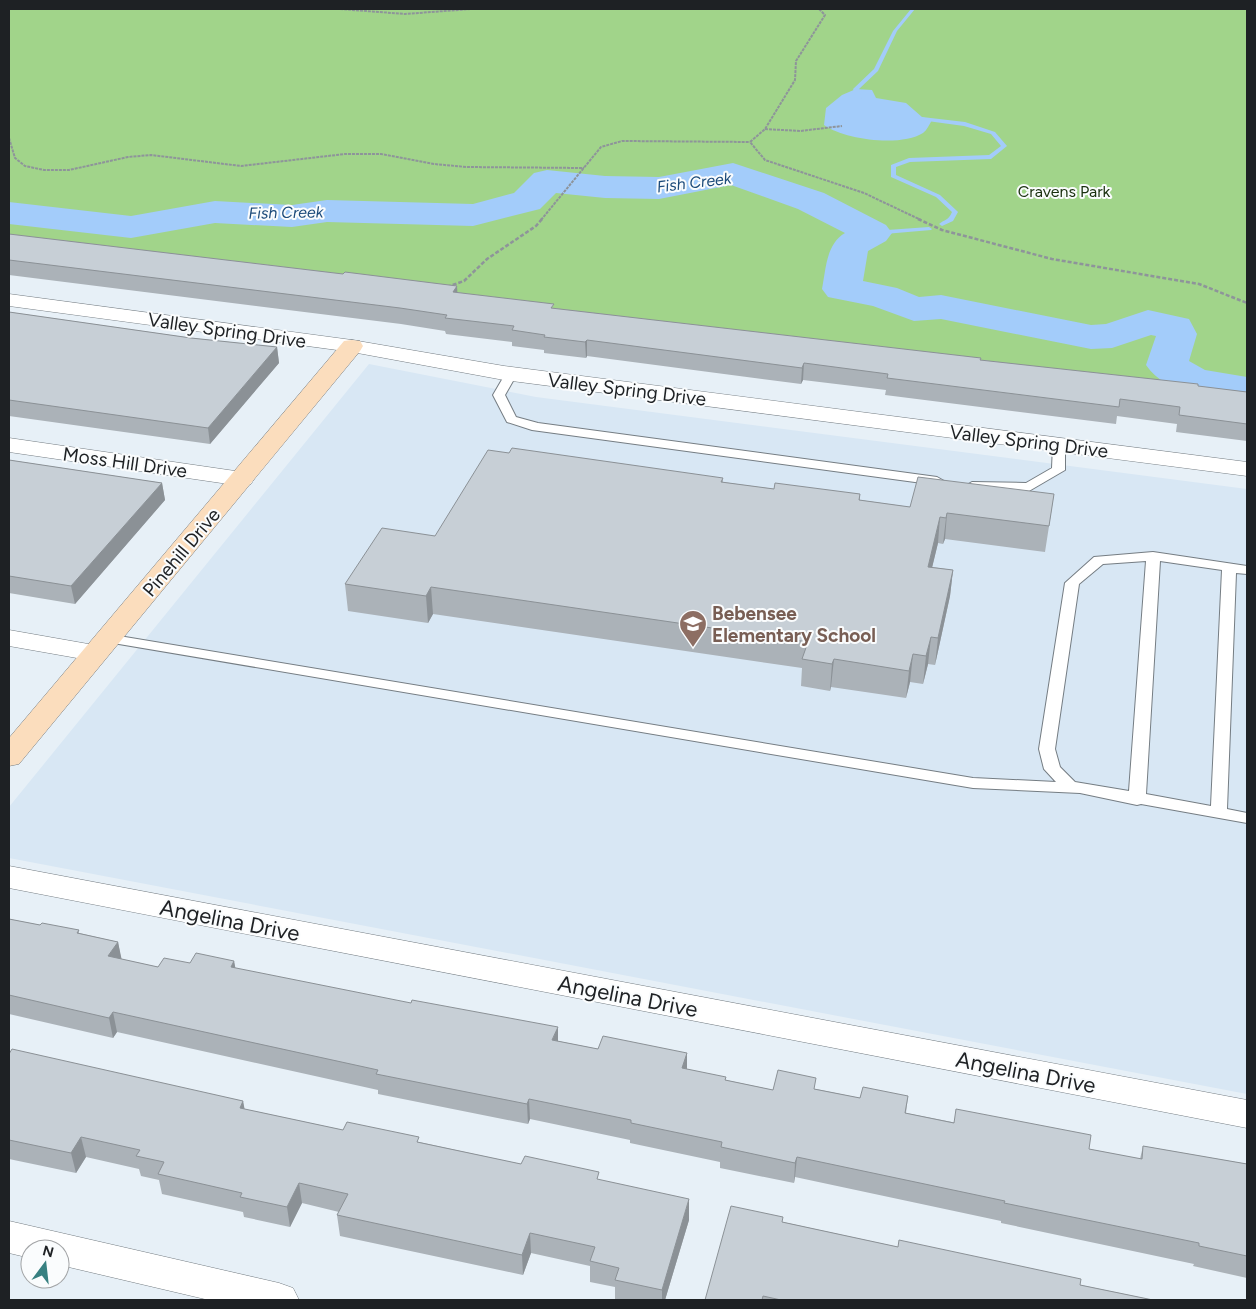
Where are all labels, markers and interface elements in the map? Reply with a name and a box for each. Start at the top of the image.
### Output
water label: Fish Creek [656,168,734,196]
park label: Cravens Park [1018,182,1111,201]
water label: Fish Creek [248,202,325,223]
street label: Valley Spring Drive [146,308,307,353]
street label: Valley Spring Drive [546,368,707,411]
street label: Valley Spring Drive [948,420,1109,463]
street label: Moss Hill Drive [61,442,189,483]
street label: Pinehill Drive [138,503,225,601]
place label: Bebensee Elementary School [712,602,876,647]
school or university icon: Bebensee Elementary School [678,609,708,648]
street label: Angelina Drive [158,894,302,947]
street label: Angelina Drive [556,970,700,1023]
street label: Angelina Drive [954,1046,1098,1099]
north arrow [20,1239,70,1289]
text: N [41,1242,56,1262]

